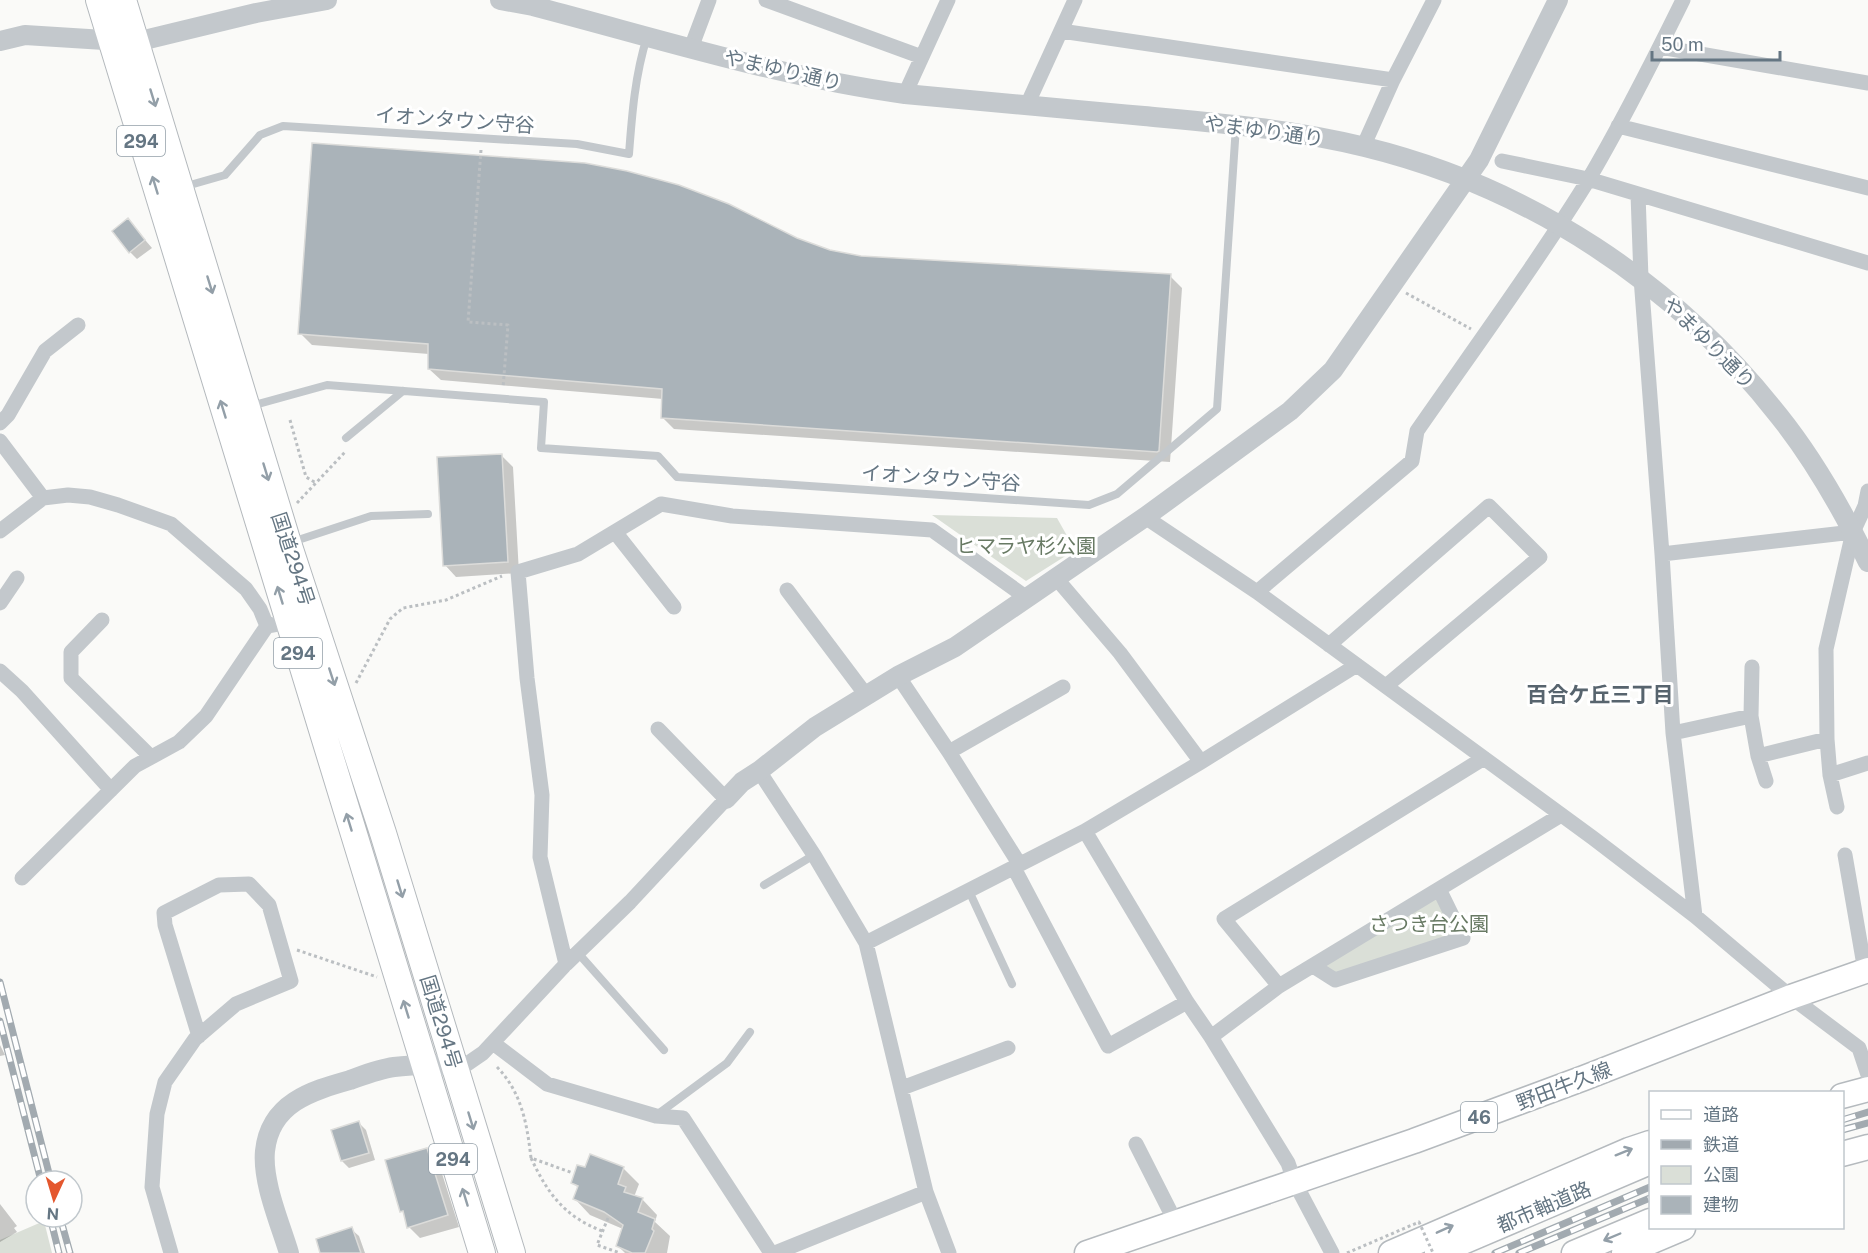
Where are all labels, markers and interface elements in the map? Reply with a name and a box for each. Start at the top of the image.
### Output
scale bar [1652,24,1780,62]
text: 50 m [1661,34,1704,55]
street label: やまゆり通り [722,45,844,95]
one-way arrow [148,88,159,107]
street label: イオンタウン守谷 [374,102,536,138]
street label: やまゆり通り [1203,111,1325,151]
road number: 294 [117,126,165,156]
one-way arrow [148,176,159,195]
one-way arrow [205,275,216,294]
street label: やまゆり通り [1658,292,1760,394]
one-way arrow [217,400,228,419]
street label: イオンタウン守谷 [860,460,1022,496]
one-way arrow [261,462,272,481]
street label: 国道294号 [267,509,319,609]
park label: ヒマラヤ杉公園 [956,534,1096,558]
one-way arrow [274,586,285,605]
road number: 294 [274,638,322,668]
one-way arrow [327,667,338,686]
district label: 百合ケ丘三丁目 [1527,682,1674,707]
one-way arrow [343,813,354,832]
one-way arrow [395,879,406,898]
park label: さつき台公園 [1369,912,1489,936]
street label: 国道294号 [415,972,467,1072]
one-way arrow [400,1000,411,1019]
street label: 野田牛久線 [1513,1057,1615,1115]
legend [1649,1091,1844,1229]
road number: 46 [1461,1102,1497,1132]
text: 道路 [1703,1104,1739,1125]
one-way arrow [466,1111,477,1130]
text: 鉄道 [1703,1134,1739,1155]
road number: 294 [429,1144,477,1174]
one-way arrow [1614,1146,1633,1157]
text: 公園 [1703,1164,1739,1185]
north arrow [24,1169,84,1229]
street label: 都市軸道路 [1493,1176,1595,1238]
one-way arrow [458,1188,469,1207]
text: 建物 [1703,1194,1739,1215]
text: N [46,1204,60,1223]
one-way arrow [1435,1223,1453,1234]
one-way arrow [1604,1232,1622,1243]

